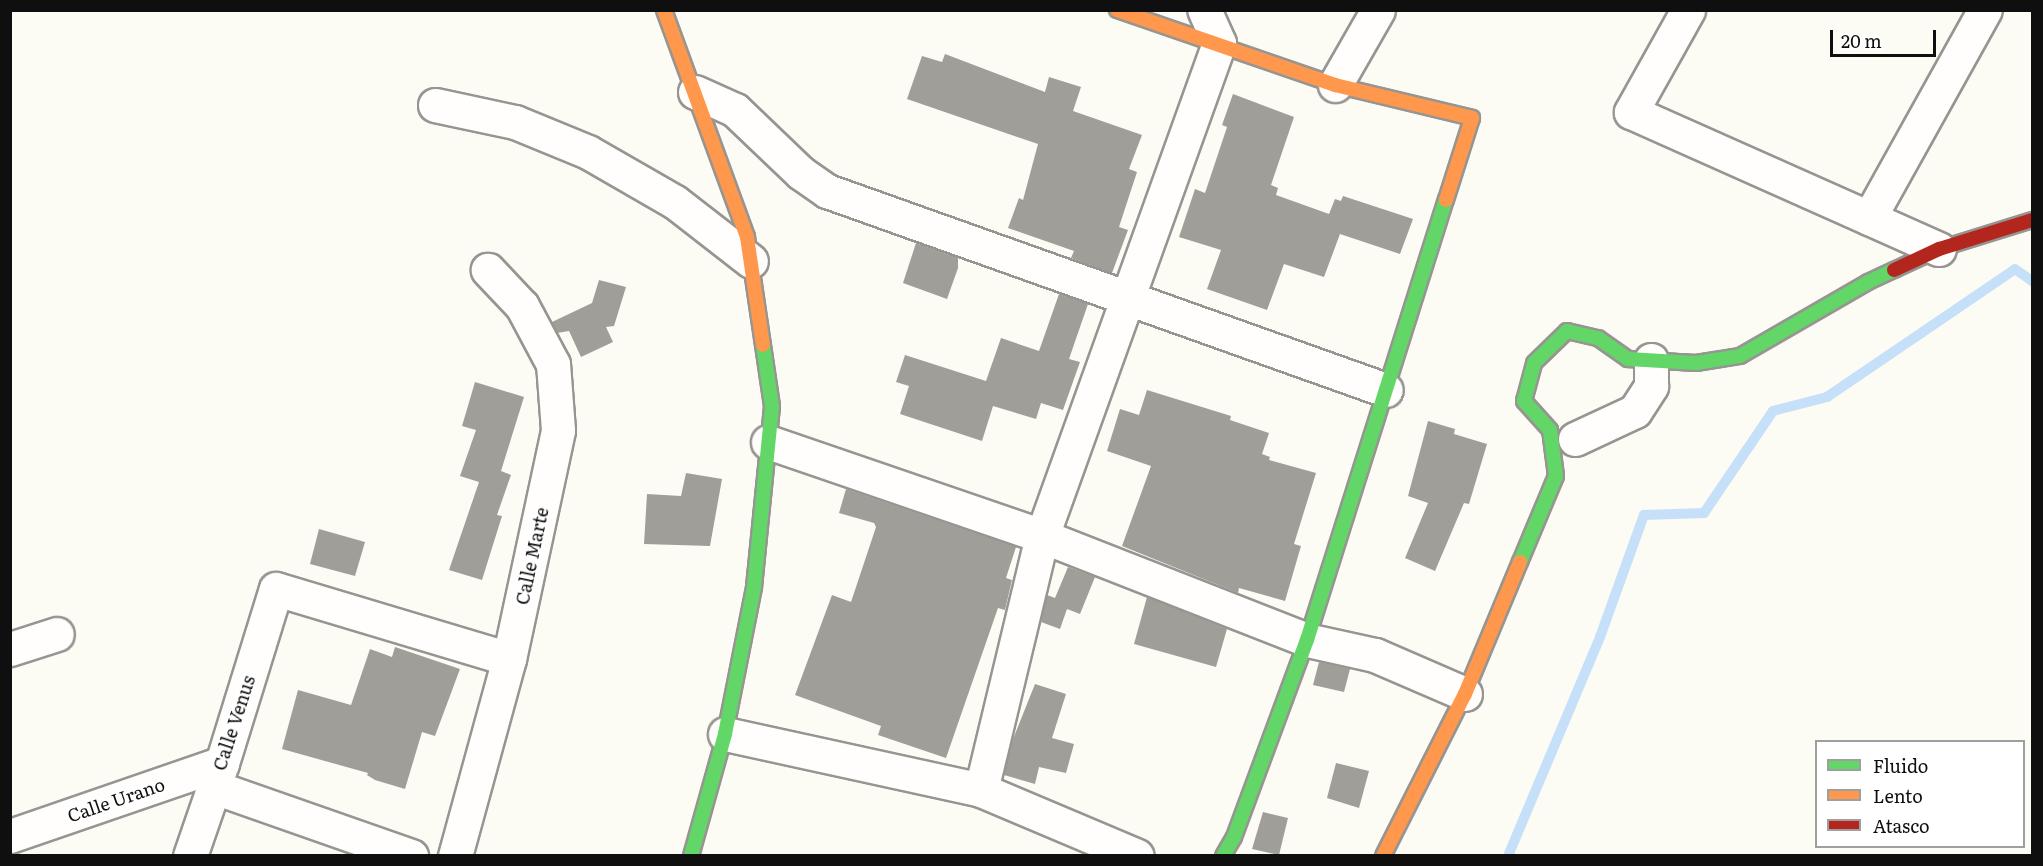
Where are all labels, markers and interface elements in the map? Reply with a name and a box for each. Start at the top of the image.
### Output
scale bar [1833,18,1940,56]
text: 20 m [1841,27,1882,54]
street label: Calle Marte [511,505,553,607]
street label: Calle Venus [208,673,260,773]
legend [1815,740,2025,848]
text: Fluido [1873,752,1928,779]
street label: Calle Urano [64,773,168,827]
text: Lento [1873,782,1923,809]
text: Atasco [1873,812,1930,839]

